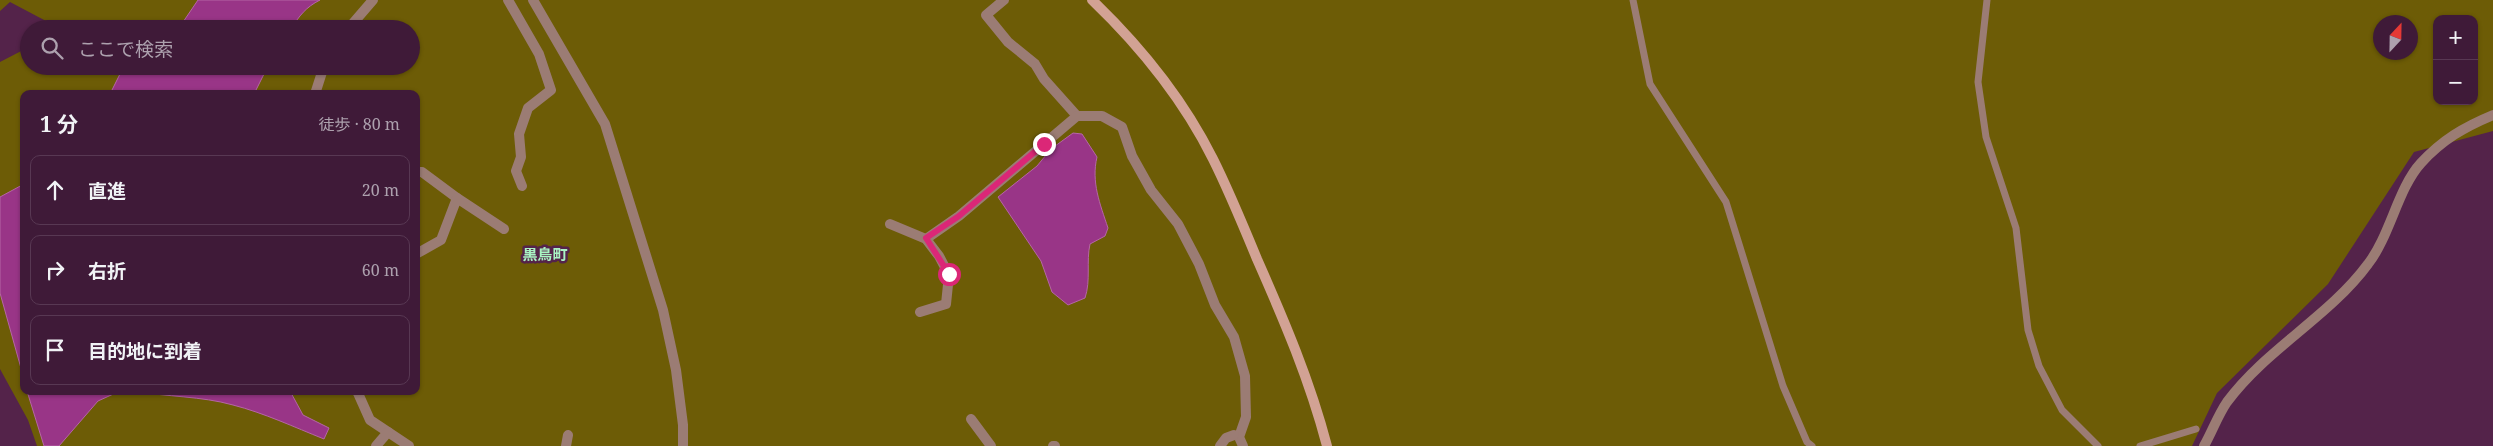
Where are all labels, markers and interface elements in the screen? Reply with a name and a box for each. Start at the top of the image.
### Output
north arrow [2373,15,2418,60]
map controls [2433,15,2478,105]
button: + [2433,15,2478,60]
search box [20,20,420,75]
icon: search [38,34,66,62]
text: ここで検索 [78,36,173,62]
button: − [2433,60,2478,105]
text: 1 分 [40,110,78,138]
text: 徒歩 · 80 m [319,113,400,135]
route end [1033,133,1056,156]
icon: ahead [41,176,69,204]
text: 直進 [88,178,126,204]
text: 20 m [362,179,399,201]
district label: 黒鳥町 [522,244,568,264]
icon: right [41,256,69,284]
text: 右折 [88,258,126,284]
text: 60 m [362,259,399,281]
route start [938,263,961,286]
icon: arrive [41,336,69,364]
text: 目的地に到着 [88,338,202,364]

